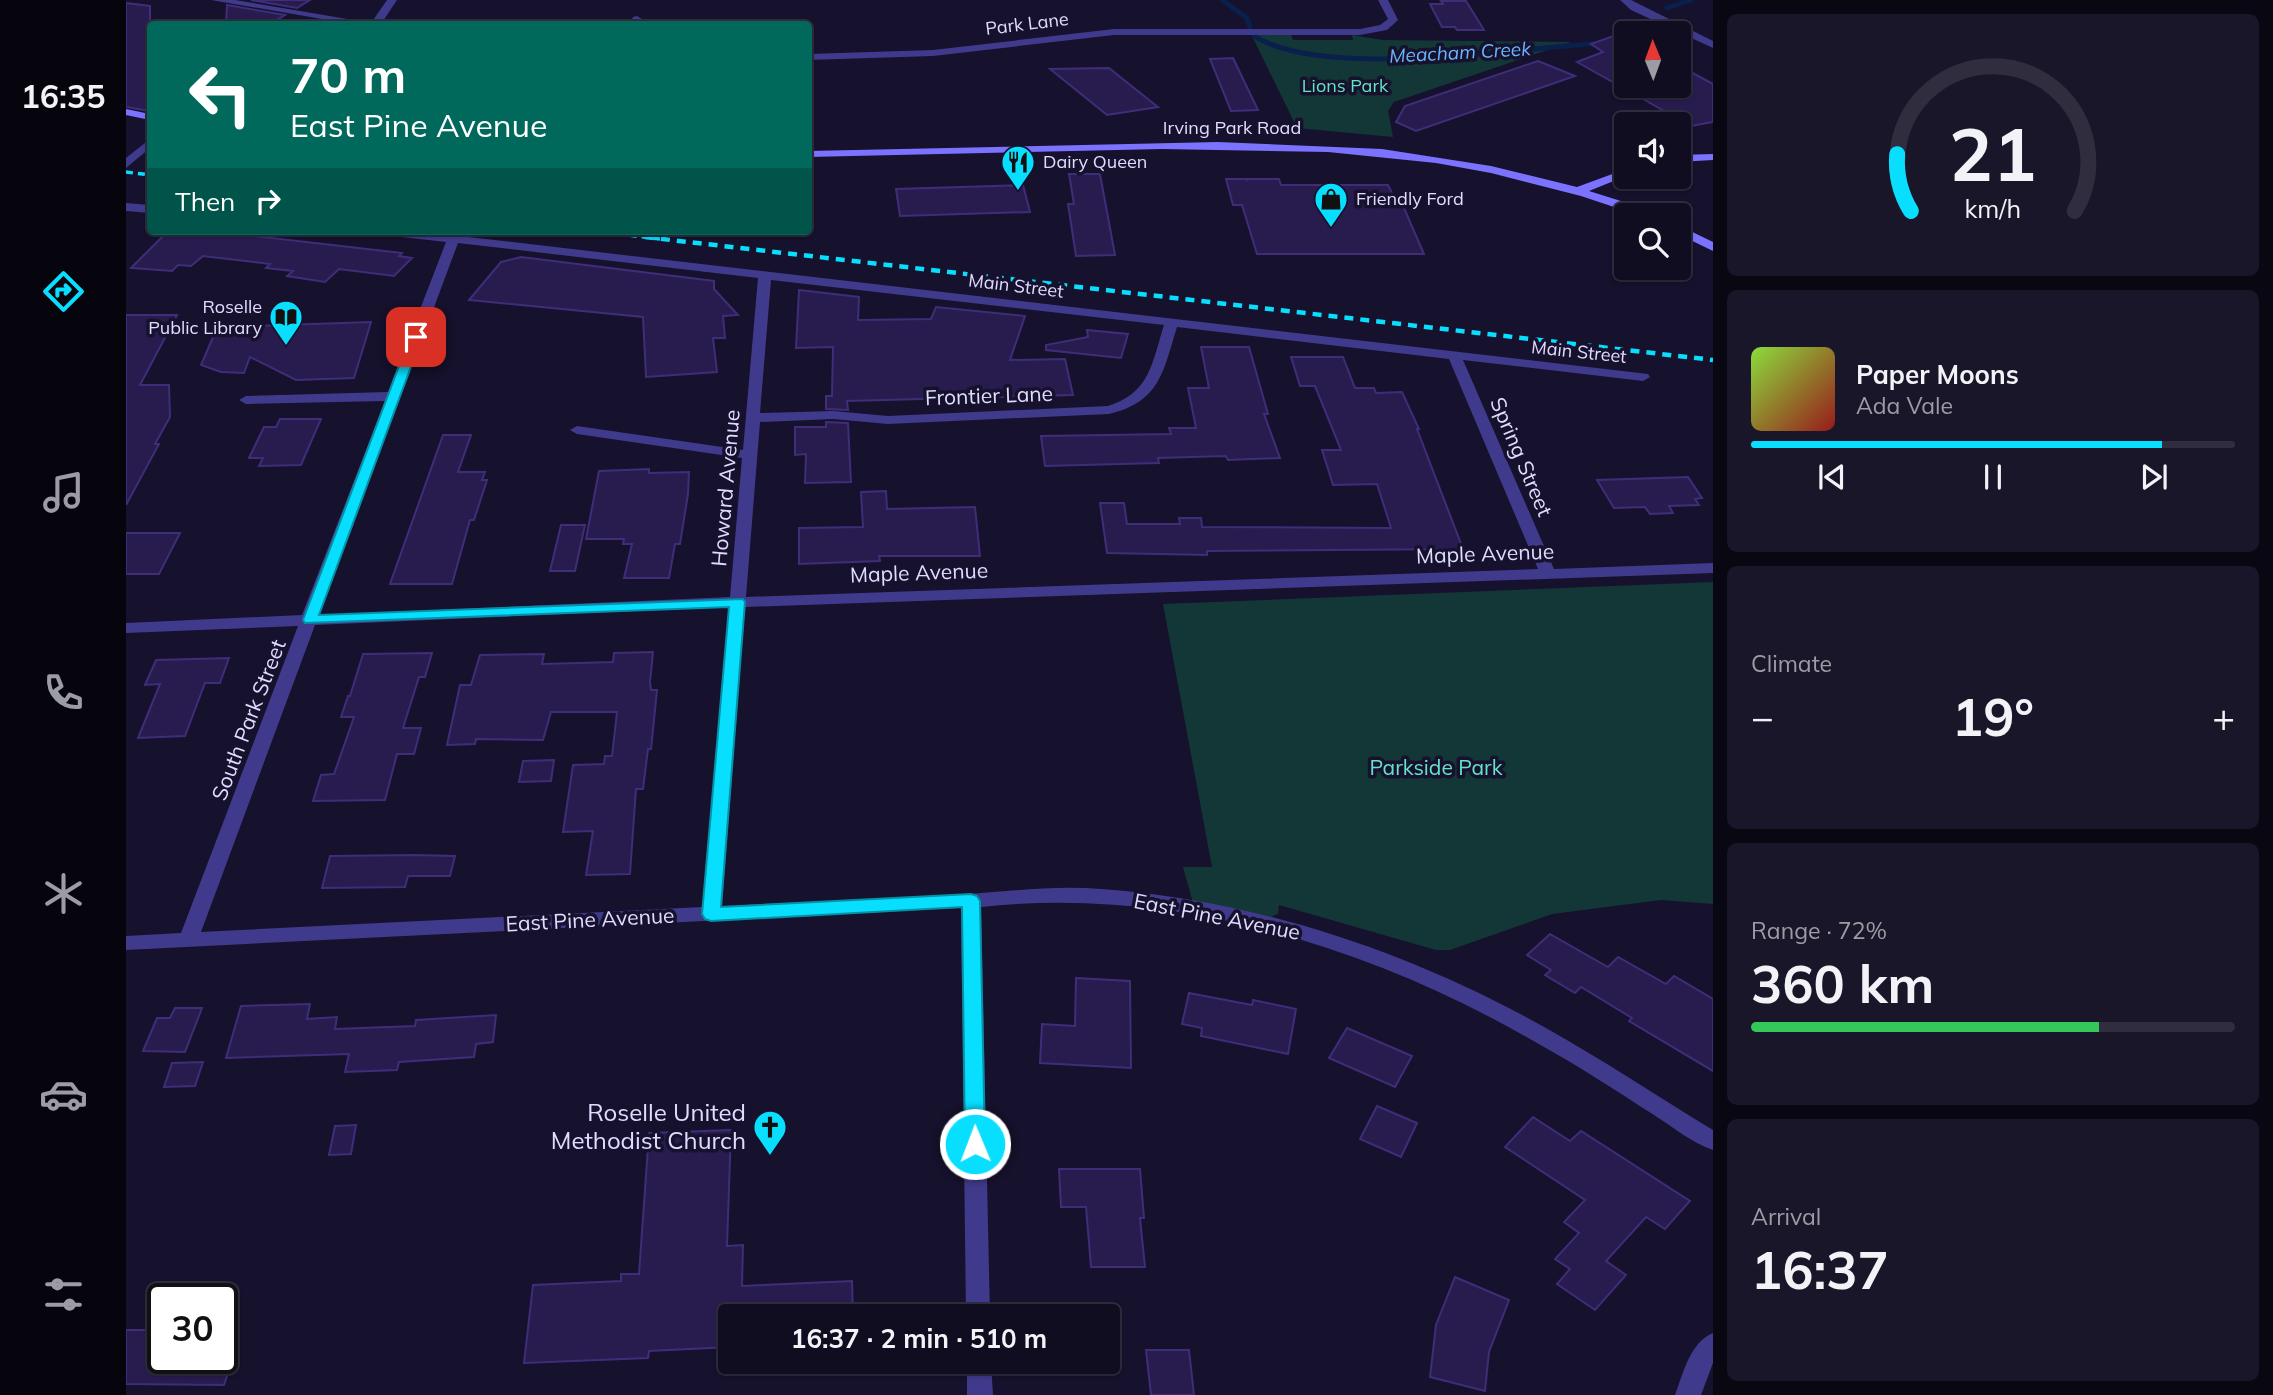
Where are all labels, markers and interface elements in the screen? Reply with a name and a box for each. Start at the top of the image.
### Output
street label: Park Lane [984,7,1070,40]
north arrow [1614,21,1690,98]
map controls [1614,21,1691,280]
water label: Meacham Creek [1389,36,1533,68]
text: 70 m [290,44,406,105]
icon: left [175,49,266,140]
park label: Lions Park [1302,74,1389,97]
text: 16:35 [21,76,105,116]
text: East Pine Avenue [290,105,547,145]
text: 21 [1949,108,2037,199]
button: sound [1614,112,1691,189]
street label: Irving Park Road [1163,116,1301,139]
restaurant icon: Dairy Queen [999,143,1037,192]
place label: Dairy Queen [1043,150,1147,173]
shop icon: Friendly Ford [1312,180,1350,229]
icon: right [249,182,287,220]
text: Then [175,185,235,218]
place label: Friendly Ford [1356,187,1464,210]
text: km/h [1965,193,2021,224]
button: search [1614,203,1691,280]
icon: directions [39,267,88,316]
street label: Main Street [967,268,1065,303]
place label: Roselle Public Library [148,295,262,339]
library icon: Roselle Public Library [267,298,305,347]
pin [386,307,446,367]
icon: arrive [397,318,435,356]
street label: Main Street [1530,335,1628,368]
text: Paper Moons [1856,358,2019,391]
street label: Frontier Lane [925,380,1053,410]
text: Ada Vale [1856,391,1953,420]
street label: Spring Street [1485,393,1559,520]
street label: Howard Avenue [705,408,745,567]
icon: previous [1813,458,1851,496]
icon: pause [1974,458,2012,496]
icon: next [2135,458,2173,496]
icon: music [39,468,88,517]
street label: Maple Avenue [1415,538,1555,568]
street label: Maple Avenue [849,557,989,587]
street label: South Park Street [205,636,291,804]
text: Climate [1751,649,1832,678]
icon: phone [39,668,88,717]
text: 19° [1952,684,2034,749]
text: − [1751,693,1774,741]
text: + [2212,693,2235,741]
park label: Parkside Park [1369,754,1503,780]
icon: climate [39,869,88,918]
street label: East Pine Avenue [1132,887,1303,945]
street label: East Pine Avenue [505,902,675,936]
text: Range · 72% [1751,916,1887,945]
text: 360 km [1751,951,1934,1016]
icon: car [39,1070,88,1119]
place label: Roselle United Methodist Church [551,1097,746,1155]
position arrow [938,1107,1012,1181]
church icon: Roselle United Methodist Church [751,1108,789,1157]
text: Arrival [1751,1202,1821,1231]
text: 16:37 [1751,1237,1889,1302]
icon: filters [39,1270,88,1319]
speed limit sign: 30 [147,1283,238,1374]
text: 16:37 · 2 min · 510 m [791,1322,1047,1355]

